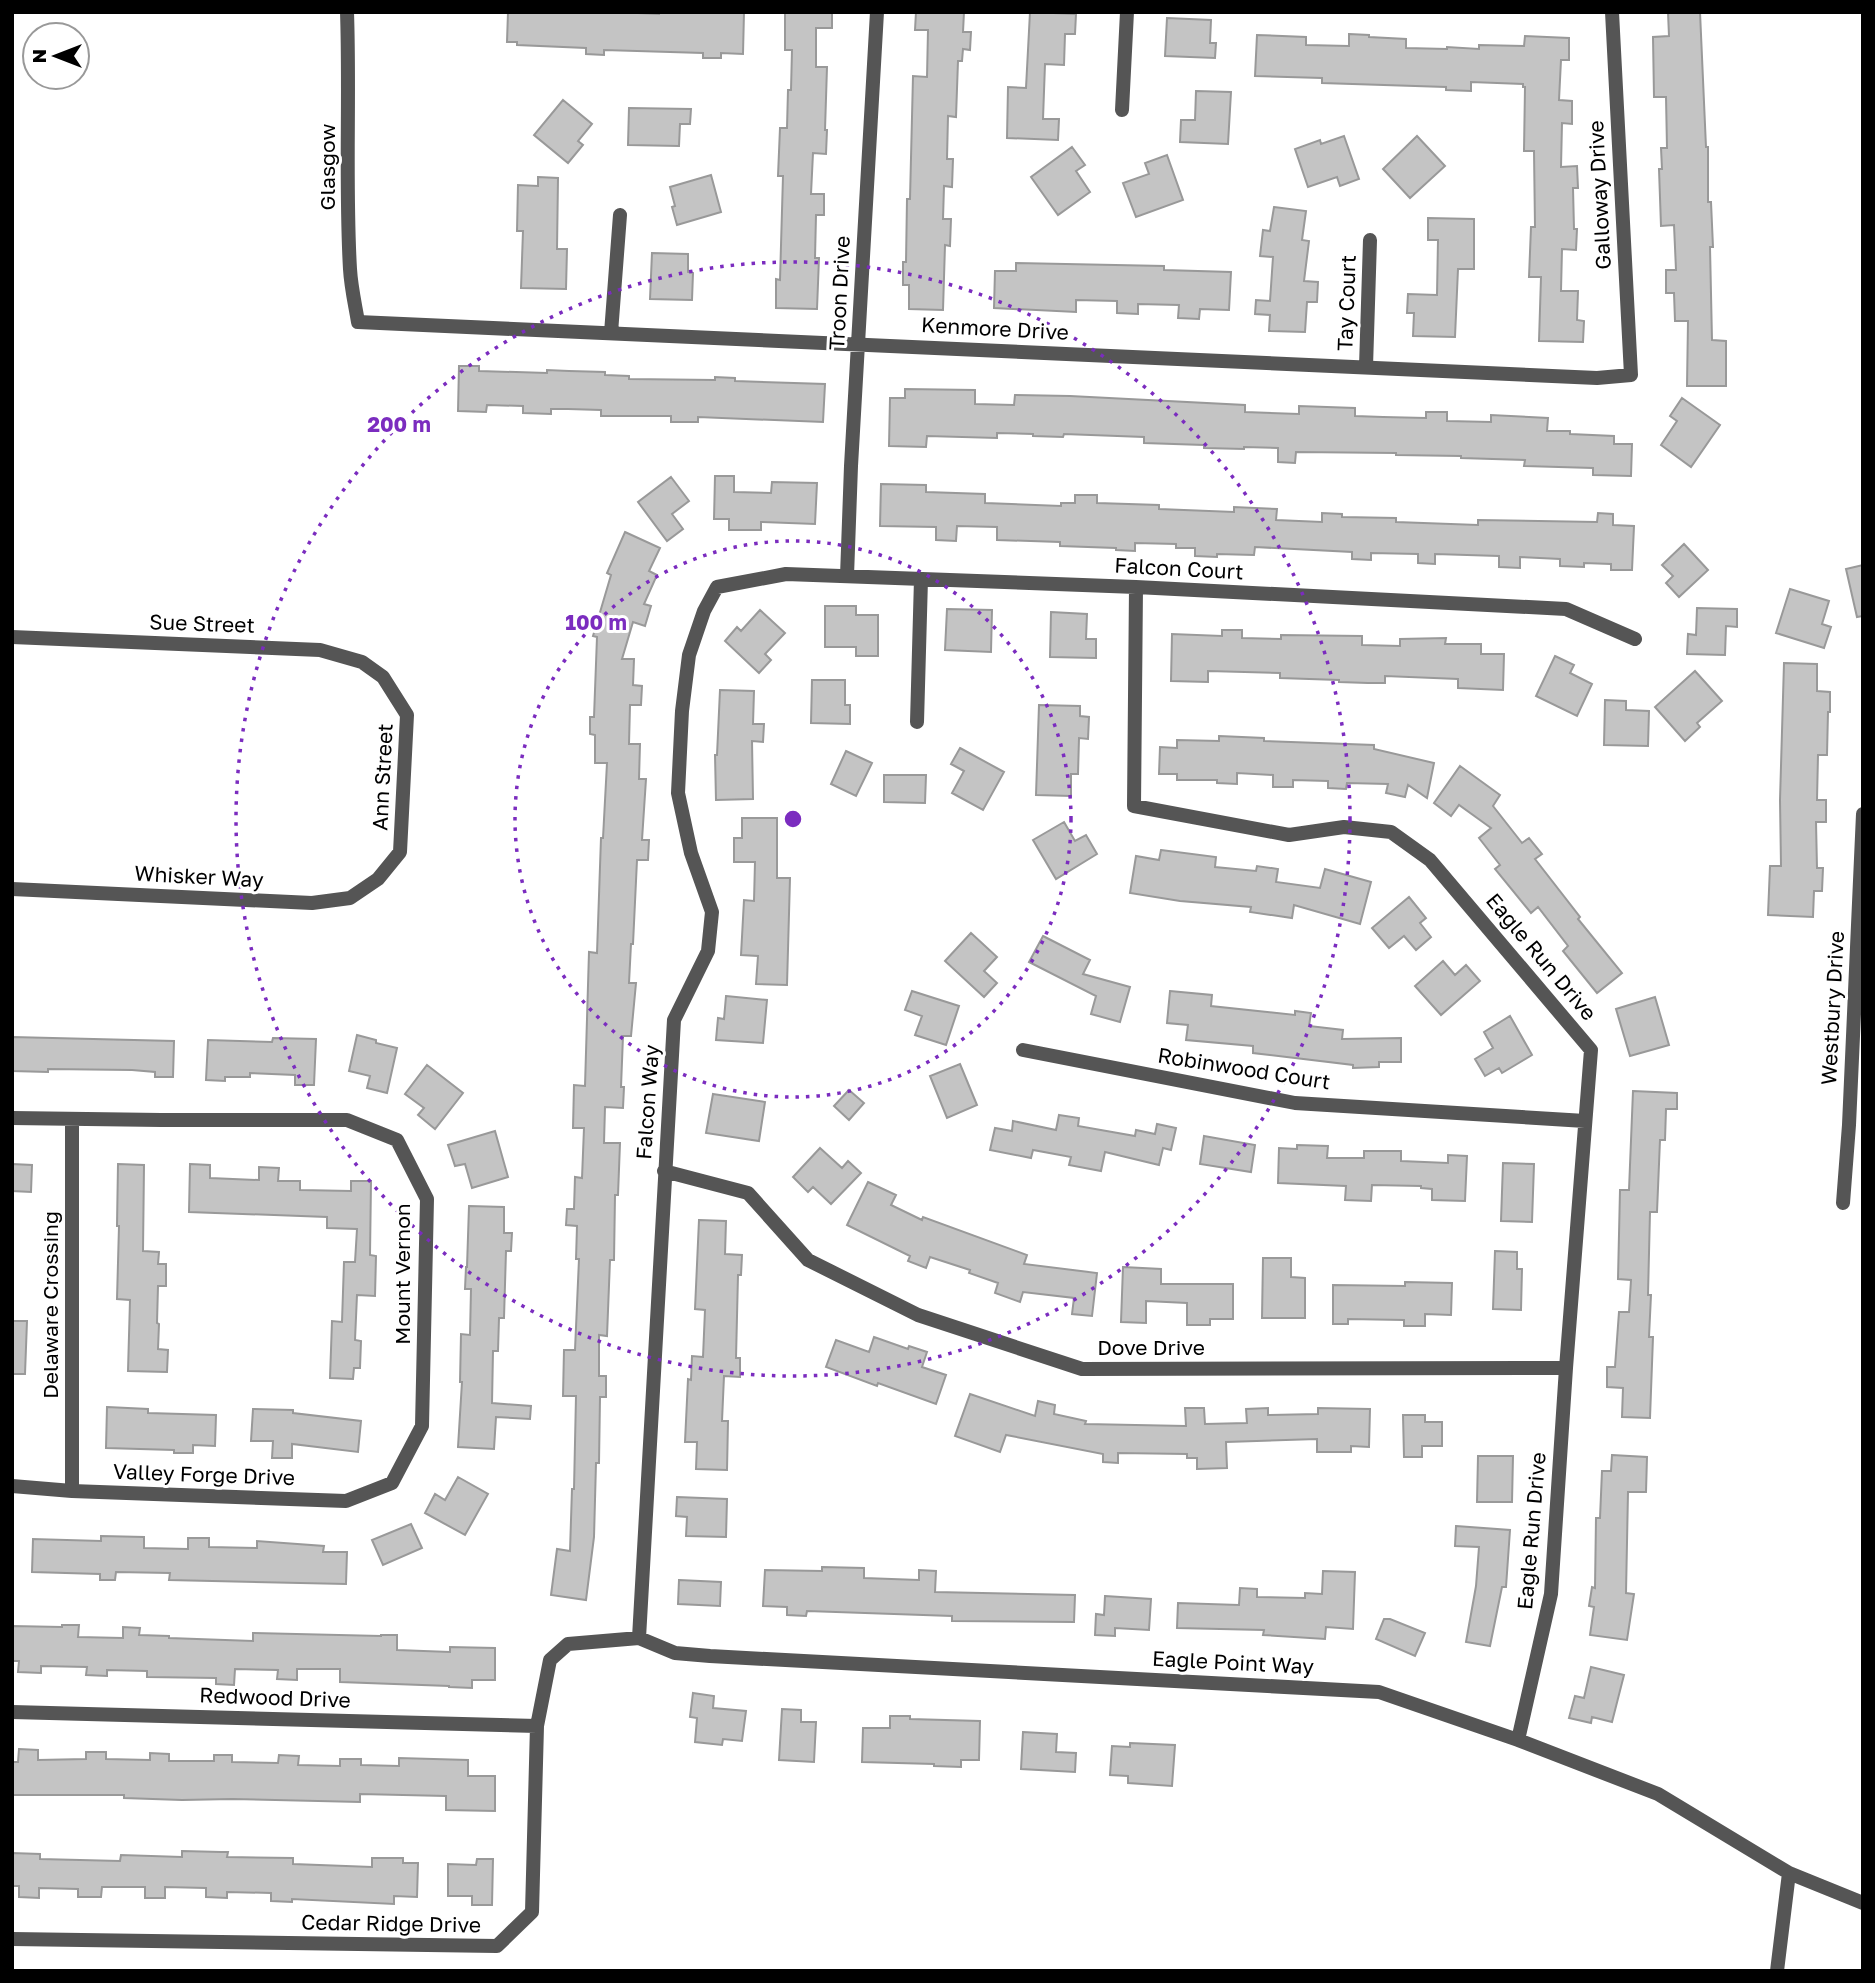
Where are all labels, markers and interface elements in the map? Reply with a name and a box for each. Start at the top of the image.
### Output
north arrow [21,21,91,91]
text: N [27,49,50,63]
street label: Galloway Drive [1582,120,1616,270]
street label: Glasgow [314,124,340,210]
street label: Troon Drive [823,235,855,351]
street label: Tay Court [1331,254,1361,351]
street label: Kenmore Drive [921,311,1070,345]
text: 200 m [367,411,431,437]
street label: Falcon Court [1114,552,1244,584]
street label: Sue Street [149,608,255,638]
text: 100 m [565,609,627,635]
street label: Ann Street [366,723,398,831]
centre of rings [781,807,805,831]
street label: Whisker Way [134,860,265,892]
street label: Eagle Run Drive [1481,887,1603,1025]
street label: Westbury Drive [1815,930,1849,1086]
street label: Robinwood Court [1156,1042,1332,1095]
street label: Falcon Way [630,1043,664,1160]
street label: Mount Vernon [389,1203,415,1345]
street label: Delaware Crossing [37,1211,63,1399]
street label: Dove Drive [1097,1334,1205,1360]
street label: Eagle Run Drive [1511,1451,1551,1611]
street label: Valley Forge Drive [113,1458,295,1490]
street label: Eagle Point Way [1151,1645,1315,1679]
street label: Redwood Drive [199,1681,351,1713]
street label: Cedar Ridge Drive [301,1908,481,1938]

